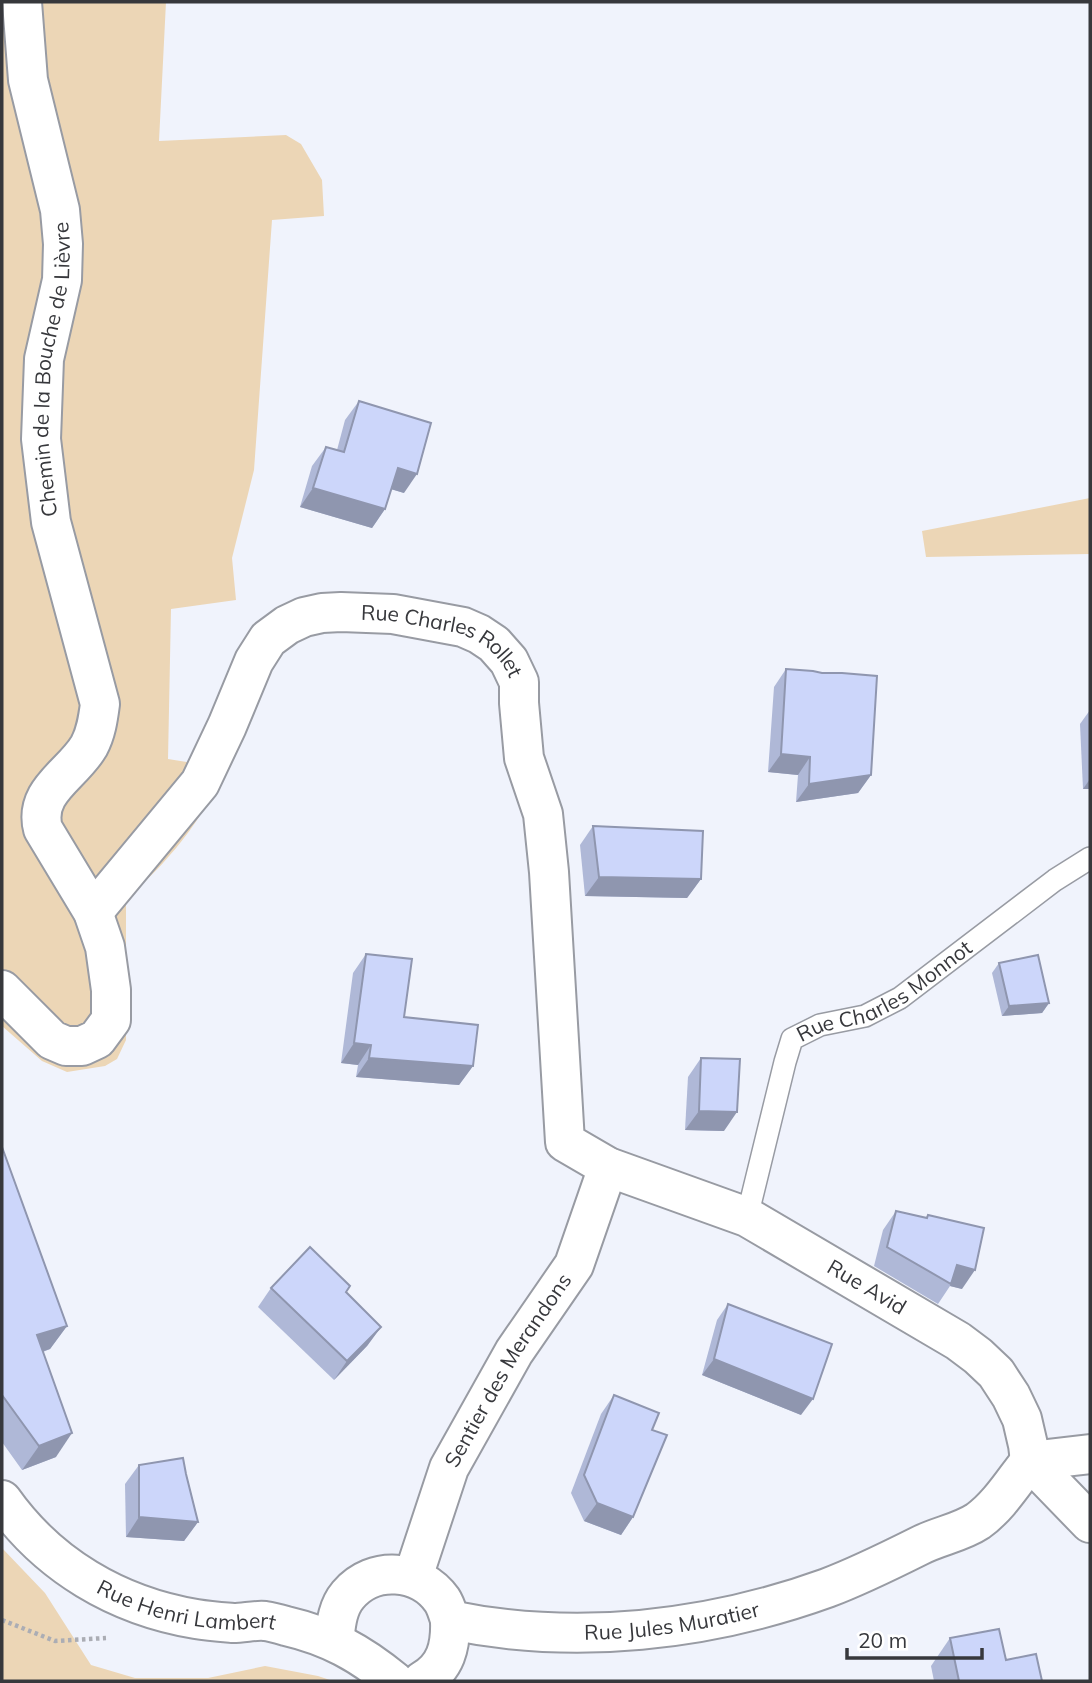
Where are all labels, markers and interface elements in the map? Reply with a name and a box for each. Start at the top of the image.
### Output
street label: Chemin de la Bouche de Lièvre [27,221,75,518]
street label: Rue Charles Rollet [361,599,529,681]
street label: Rue Charles Monnot [792,934,977,1047]
street label: Rue Avid [823,1253,911,1320]
street label: Sentier des Merandons [438,1268,577,1471]
street label: Rue Henri Lambert [93,1573,279,1635]
street label: Rue Jules Muratier [584,1595,762,1645]
scale bar [847,1616,982,1660]
text: 20 m [858,1627,907,1653]

